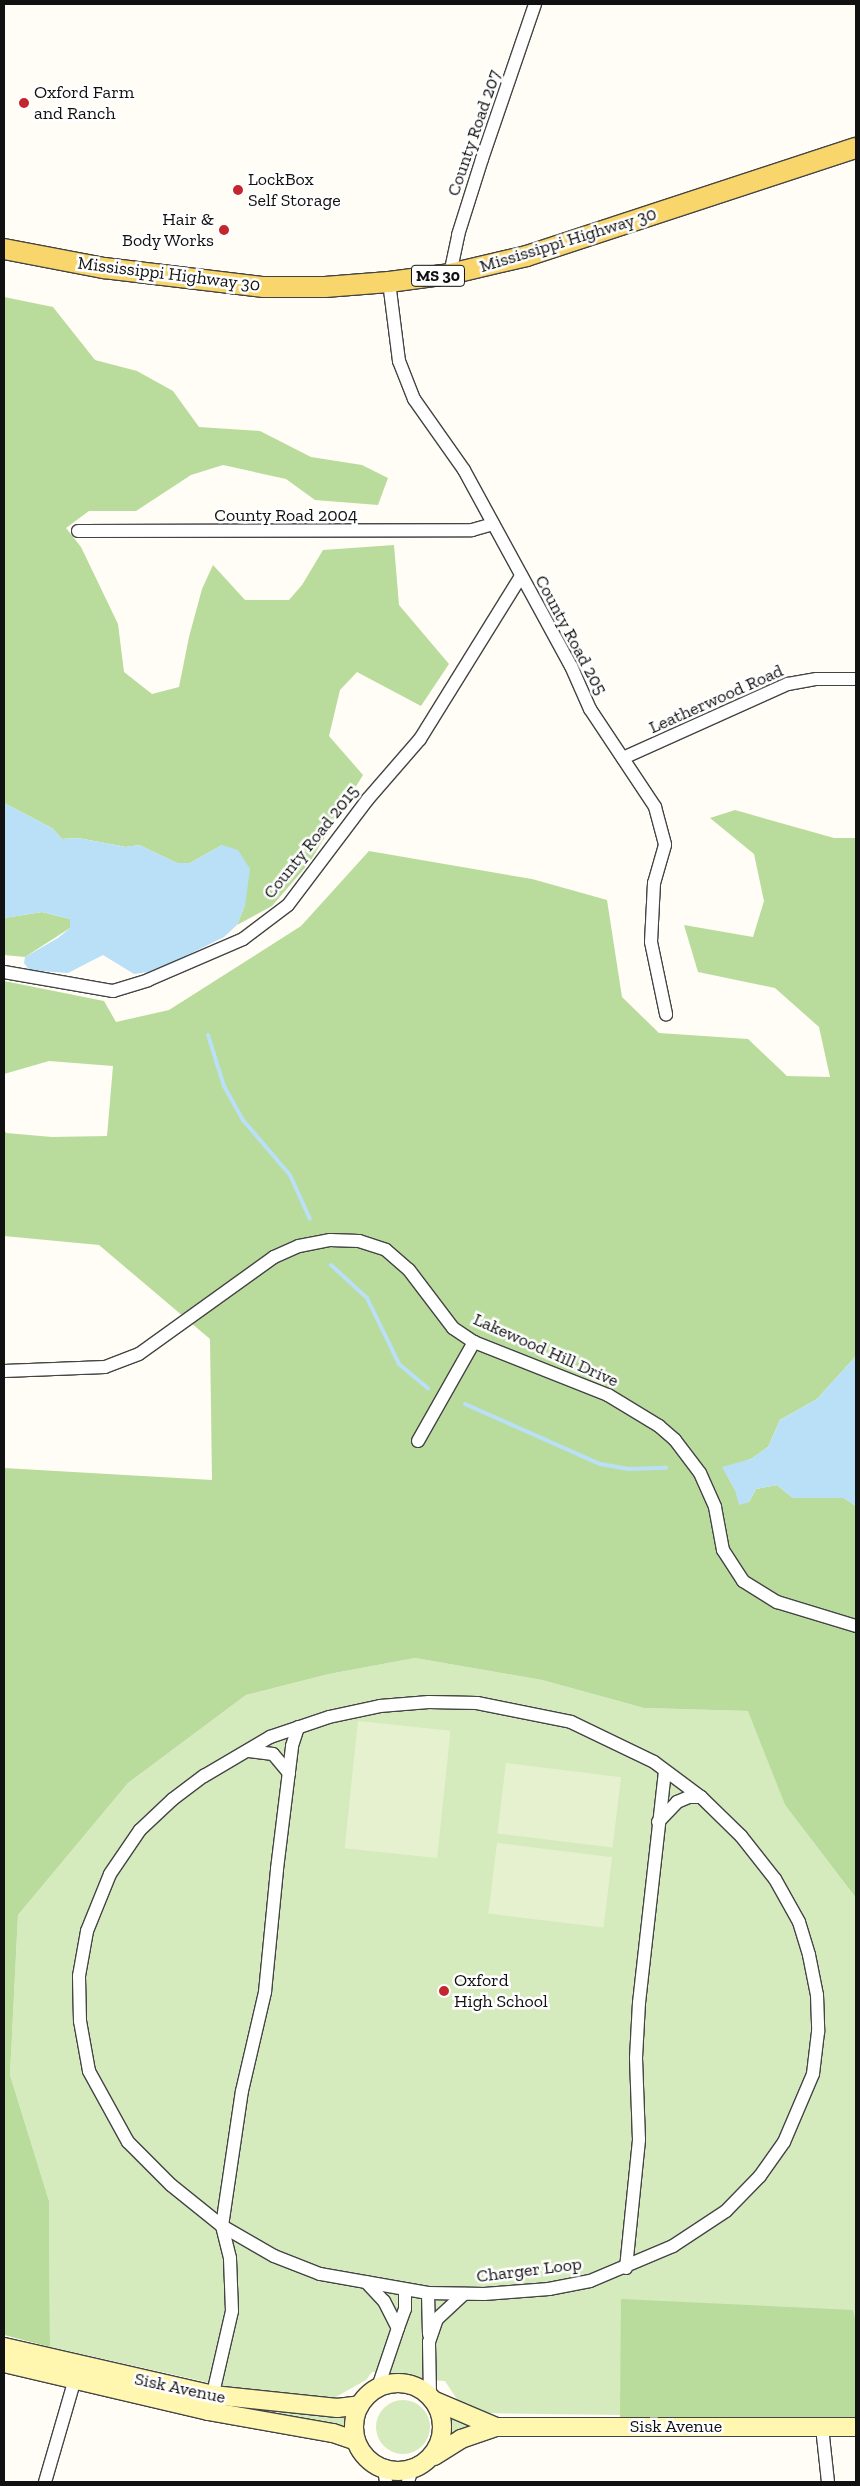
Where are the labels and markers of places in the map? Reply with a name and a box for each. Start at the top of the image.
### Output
place label: Oxford Farm and Ranch [34,82,134,125]
marker: Oxford Farm and Ranch [18,97,30,109]
place label: LockBox Self Storage [248,169,341,212]
marker: LockBox Self Storage [232,184,244,196]
place label: Hair & Body Works [121,209,214,252]
marker: Hair & Body Works [218,224,230,236]
place label: Oxford High School [454,1970,548,2012]
marker: Oxford High School [438,1985,450,1997]

